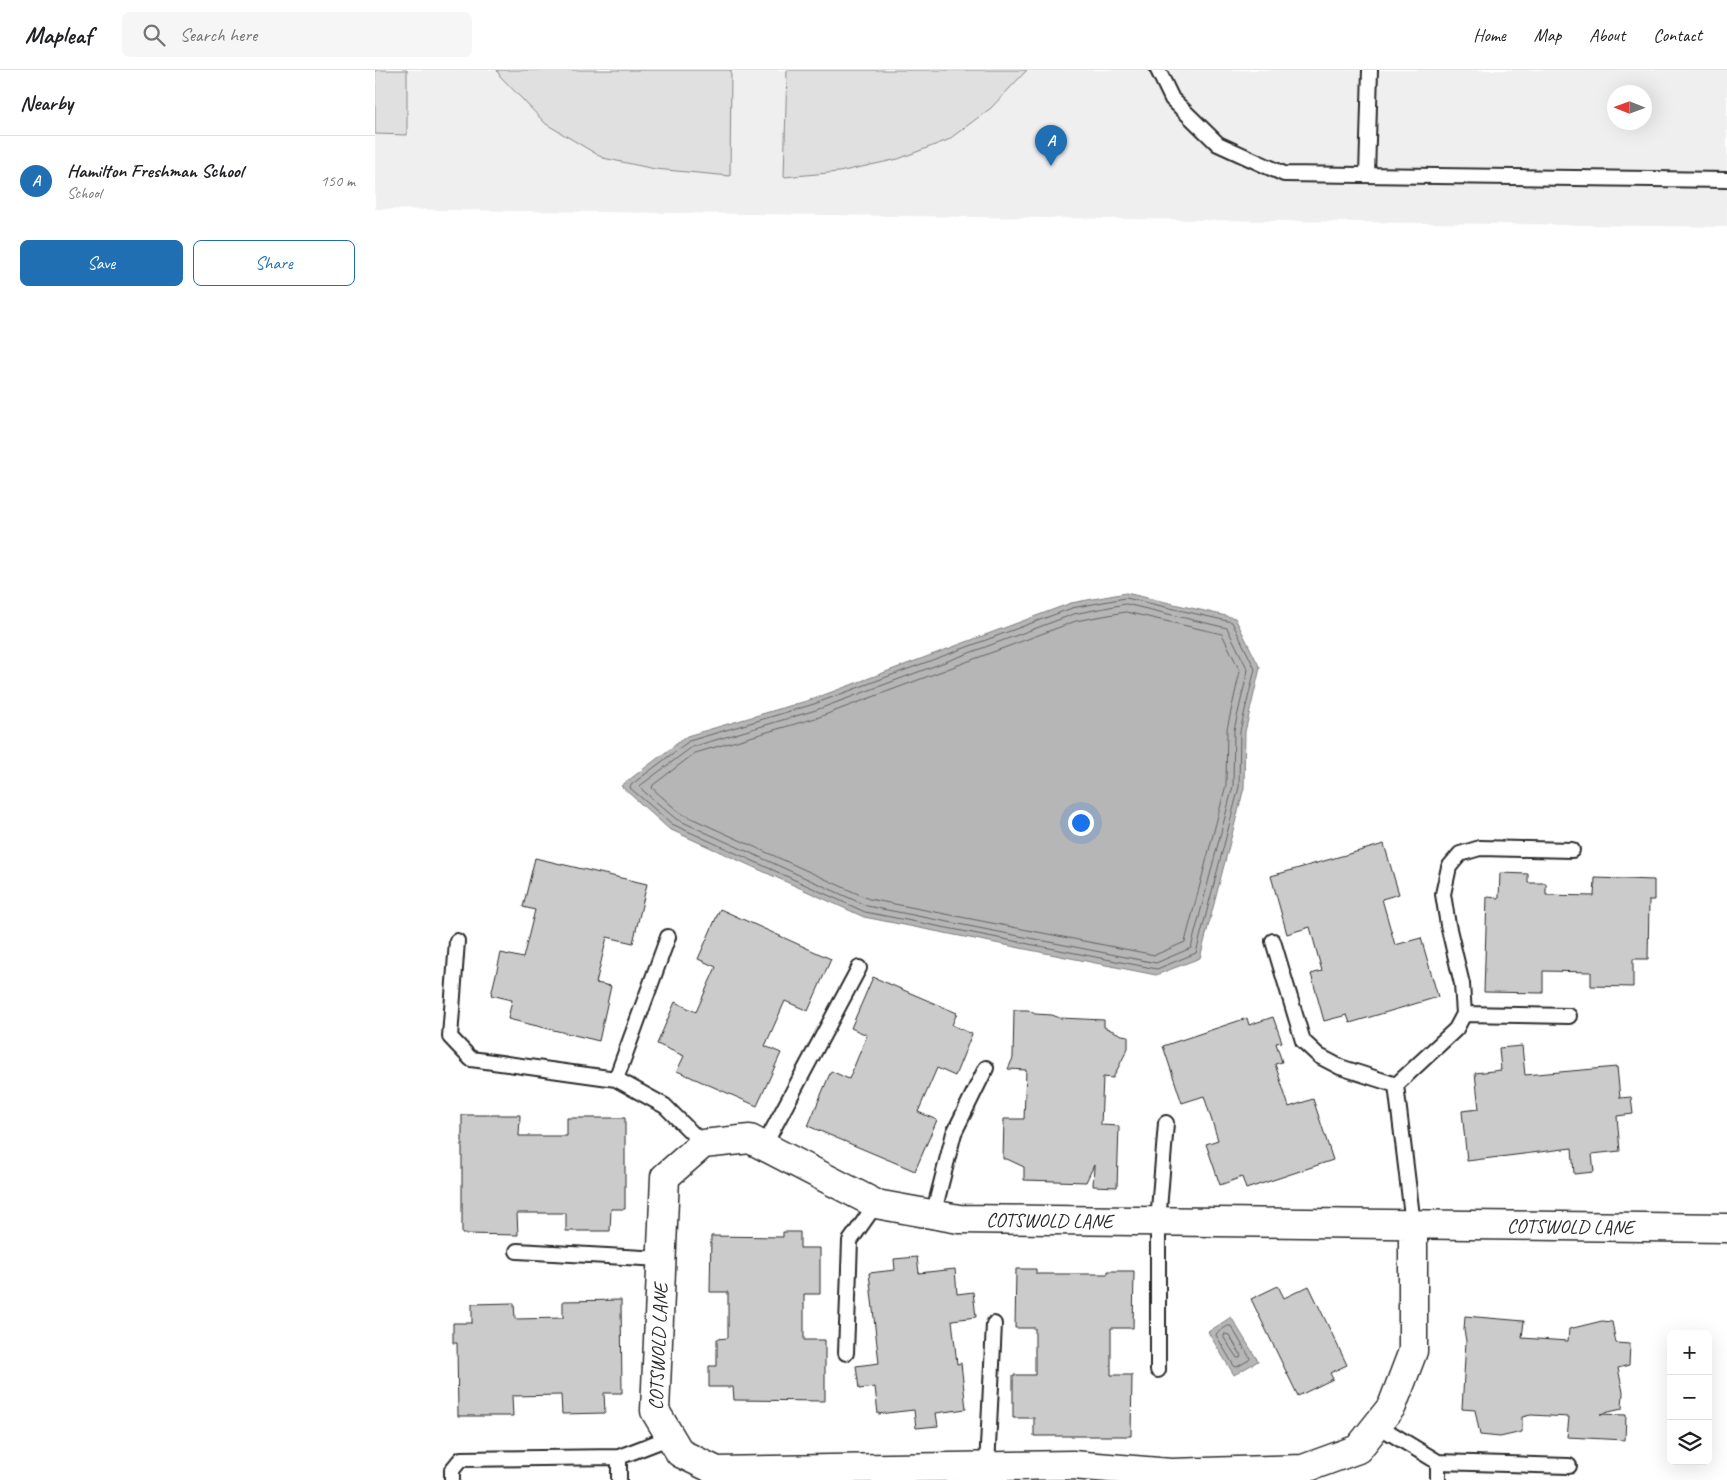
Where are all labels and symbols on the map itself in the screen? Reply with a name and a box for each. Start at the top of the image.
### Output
north arrow [1607,85,1652,130]
pin: A [1035,125,1067,166]
your location [1068,810,1094,836]
street label: COTSWOLD LANE [986,1207,1115,1234]
street label: COTSWOLD LANE [1507,1213,1636,1240]
street label: COTSWOLD LANE [643,1280,674,1411]

